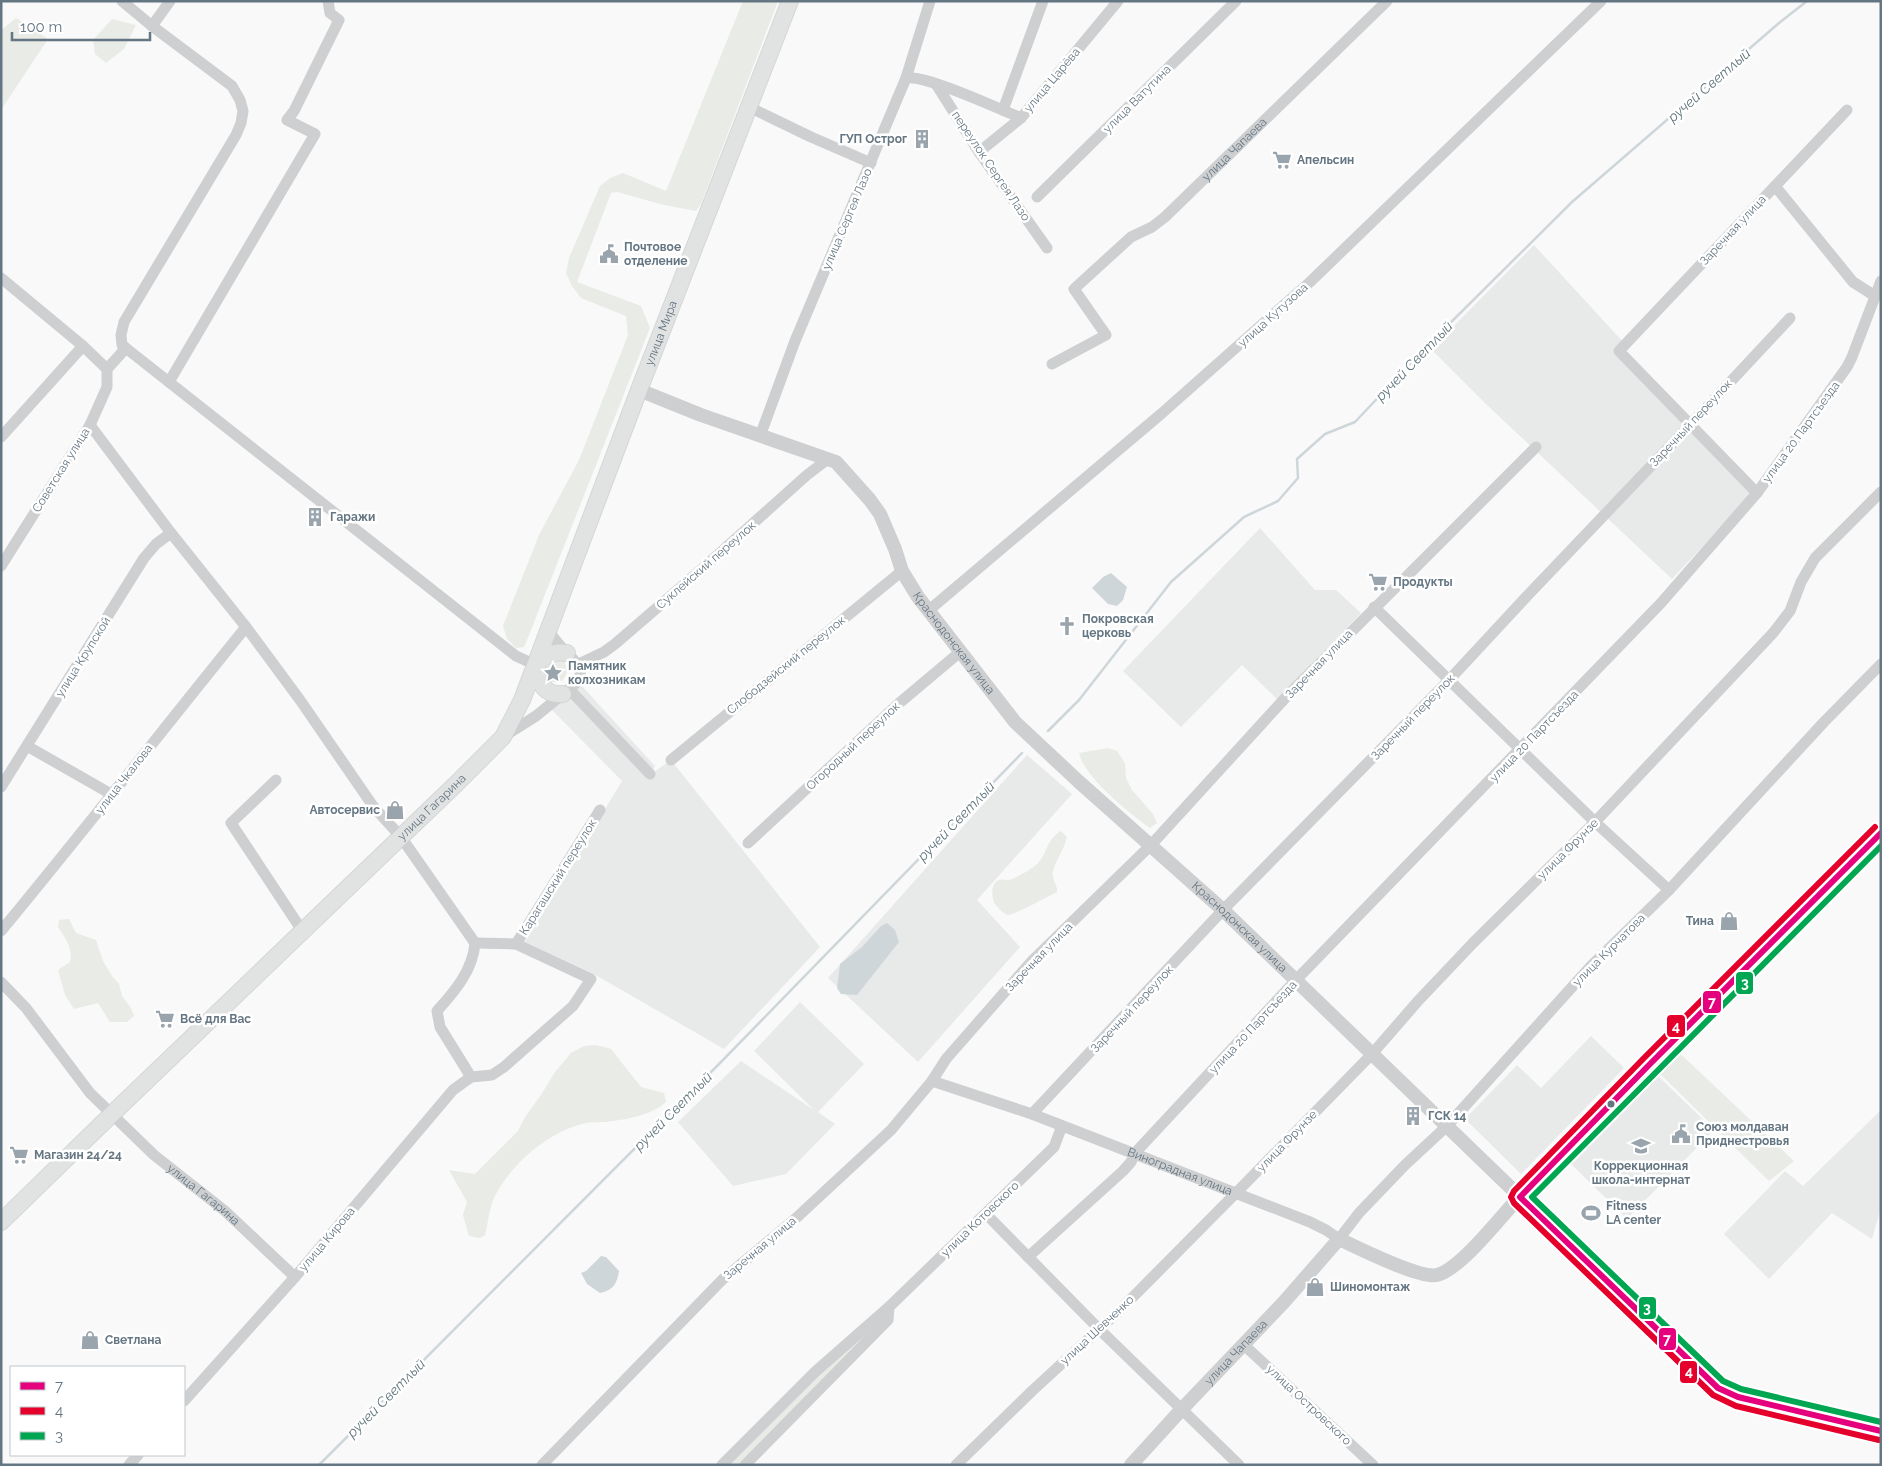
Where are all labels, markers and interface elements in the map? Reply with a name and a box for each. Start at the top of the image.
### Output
scale bar [12,10,150,42]
text: 100 m [20,18,62,36]
street label: улица Царёва [1021,45,1083,115]
water label: ручей Светлый [1664,45,1753,126]
street label: улица Ватутина [1100,62,1174,136]
street label: переулок Сергея Лазо [949,108,1033,224]
street label: улица Чапаева [1199,115,1270,184]
building icon: ГУП Острог [911,128,933,150]
place label: ГУП Острог [840,132,907,146]
supermarket icon: Апельсин [1271,149,1293,171]
place label: Апельсин [1297,153,1354,167]
street label: улица Сергея Лазо [819,166,875,272]
street label: Заречная улица [1697,192,1769,268]
place label: Почтовое отделение [624,240,688,268]
public building icon: Почтовое отделение [598,243,620,265]
street label: улица Кутузова [1235,280,1311,350]
street label: улица Мира [642,299,680,368]
water label: ручей Светлый [1371,318,1456,405]
street label: Заречный переулок [1647,377,1735,469]
street label: улица 20 Партсъезда [1760,379,1842,485]
street label: Советская улица [29,425,93,515]
building icon: Гаражи [304,506,326,528]
place label: Гаражи [330,510,375,524]
street label: Суклейский переулок [653,518,759,612]
supermarket icon: Продукты [1367,571,1389,593]
place label: Продукты [1393,575,1453,589]
street label: Краснодонская улица [910,589,998,697]
place label: Покровская церковь [1082,612,1154,640]
street label: Слободзейский переулок [724,613,848,717]
street label: улица Крупской [53,614,113,700]
church icon: Покровская церковь [1056,615,1078,637]
street label: Заречная улица [1283,627,1355,701]
place label: Памятник колхозникам [568,659,646,687]
place icon: Памятник колхозникам [542,662,564,684]
street label: Заречный переулок [1368,671,1458,763]
street label: улица 20 Партсъезда [1487,687,1581,785]
street label: Огородный переулок [803,699,903,793]
street label: улица Чкалова [92,741,156,817]
street label: улица Гагарина [395,771,469,843]
water label: ручей Светлый [913,778,998,865]
shop icon: Автосервис [384,799,406,821]
place label: Автосервис [309,803,380,817]
street label: Карагашский переулок [517,816,599,938]
street label: улица Фрунзе [1535,816,1601,882]
street label: Краснодонская улица [1189,879,1290,975]
shop icon: Тина [1718,910,1740,932]
street label: улица Курчатова [1570,911,1648,989]
place label: Тина [1686,914,1714,928]
street label: Заречная улица [1003,920,1075,994]
street label: Заречный переулок [1088,963,1176,1055]
line badge: 3 [1735,971,1754,995]
text: 3 [1741,975,1749,991]
street label: улица 20 Партсъезда [1206,978,1300,1076]
line badge: 7 [1702,990,1722,1014]
text: 7 [1708,994,1716,1010]
supermarket icon: Всё для Вас [154,1008,176,1030]
place label: Всё для Вас [180,1012,251,1026]
line badge: 4 [1666,1014,1686,1038]
text: 4 [1672,1018,1680,1034]
water label: ручей Светлый [630,1069,715,1154]
unlabelled marker [1606,1099,1616,1109]
building icon: ГСК 14 [1402,1105,1424,1127]
street label: улица Фрунзе [1254,1107,1320,1175]
place label: ГСК 14 [1428,1109,1467,1123]
place label: Союз молдаван Приднестровья [1696,1120,1789,1148]
public building icon: Союз молдаван Приднестровья [1670,1123,1692,1145]
school or university icon: Коррекционная школа-интернат [1630,1135,1652,1157]
supermarket icon: Магазин 24/24 [8,1144,30,1166]
street label: Виноградная улица [1125,1145,1234,1198]
place label: Магазин 24/24 [34,1148,122,1162]
place label: Коррекционная школа-интернат [1592,1159,1690,1187]
street label: улица Гагарина [164,1161,243,1228]
street label: улица Котовского [938,1178,1022,1260]
place label: Fitness LA center [1606,1199,1661,1227]
sports icon: Fitness LA center [1580,1202,1602,1224]
street label: улица Кирова [296,1204,358,1274]
street label: Заречная улица [721,1214,799,1282]
shop icon: Шиномонтаж [1304,1276,1326,1298]
place label: Шиномонтаж [1330,1280,1411,1294]
street label: улица Шевченко [1057,1292,1137,1368]
line badge: 3 [1638,1296,1657,1320]
text: 3 [1643,1300,1651,1316]
street label: улица Чапаева [1202,1317,1270,1388]
line badge: 7 [1658,1327,1677,1351]
shop icon: Светлана [79,1329,101,1351]
text: 7 [1663,1331,1671,1347]
place label: Светлана [105,1333,161,1347]
water label: ручей Светлый [343,1356,428,1441]
line badge: 4 [1679,1360,1698,1384]
street label: улица Островского [1264,1362,1354,1448]
text: 4 [1685,1363,1693,1379]
legend [10,1366,185,1456]
text: 7 [55,1377,63,1395]
text: 4 [55,1402,63,1420]
text: 3 [55,1427,63,1445]

